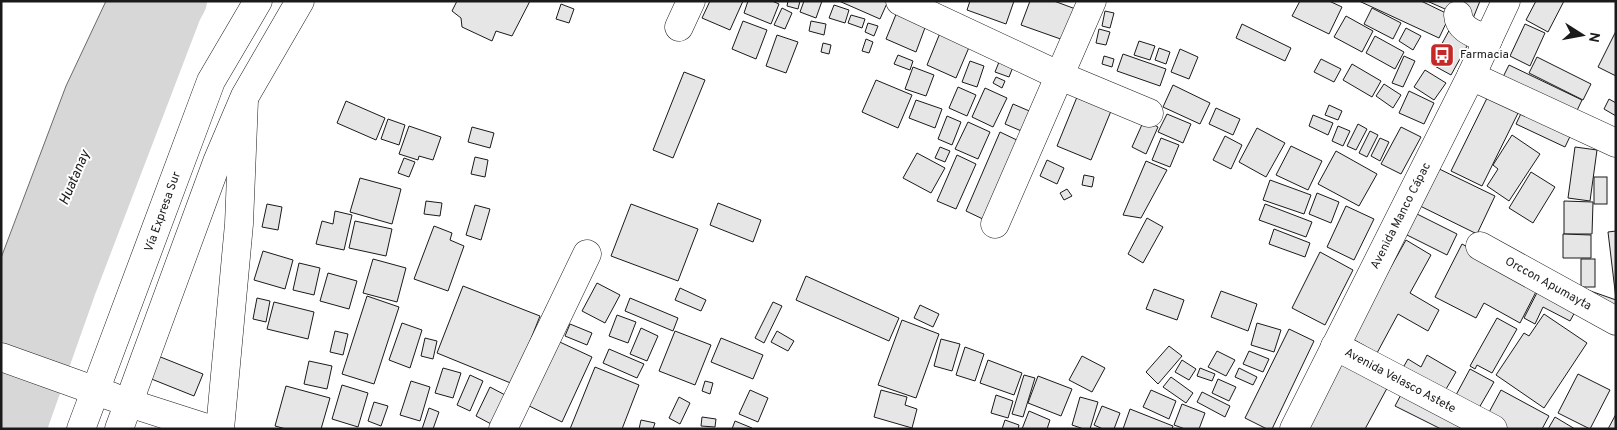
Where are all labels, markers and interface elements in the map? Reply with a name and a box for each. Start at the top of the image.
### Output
north arrow [1557,10,1607,60]
text: N [1584,31,1603,44]
bus stop icon: Farmacia [1429,42,1455,68]
place label: Farmacia [1460,47,1509,63]
water label: Huatanay [56,147,94,208]
street label: Avenida Manco Cápac [1367,160,1435,272]
street label: Vía Expresa Sur [141,169,185,254]
street label: Orccon Apumayta [1502,254,1594,314]
street label: Avenida Velasco Astete [1342,345,1458,417]

